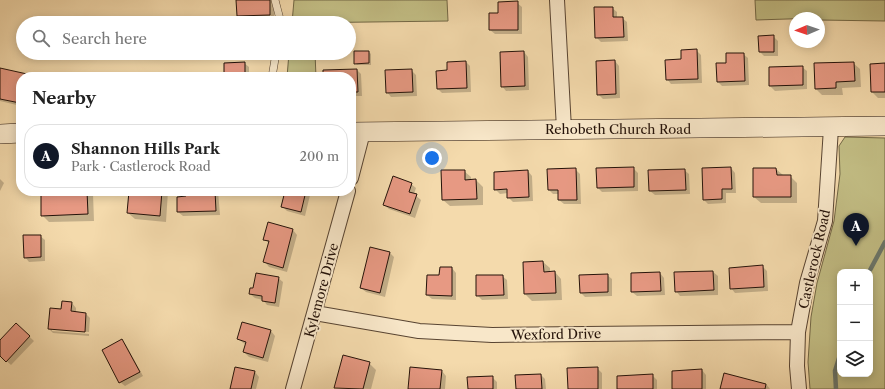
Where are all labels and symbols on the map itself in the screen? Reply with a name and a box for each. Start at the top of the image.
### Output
north arrow [789,12,825,48]
street label: Rehobeth Church Road [545,121,691,137]
your location [422,148,442,168]
street label: Castlerock Road [795,208,833,310]
pin: A [843,213,869,246]
street label: Kylemore Drive [301,241,341,339]
street label: Wexford Drive [510,325,601,343]

